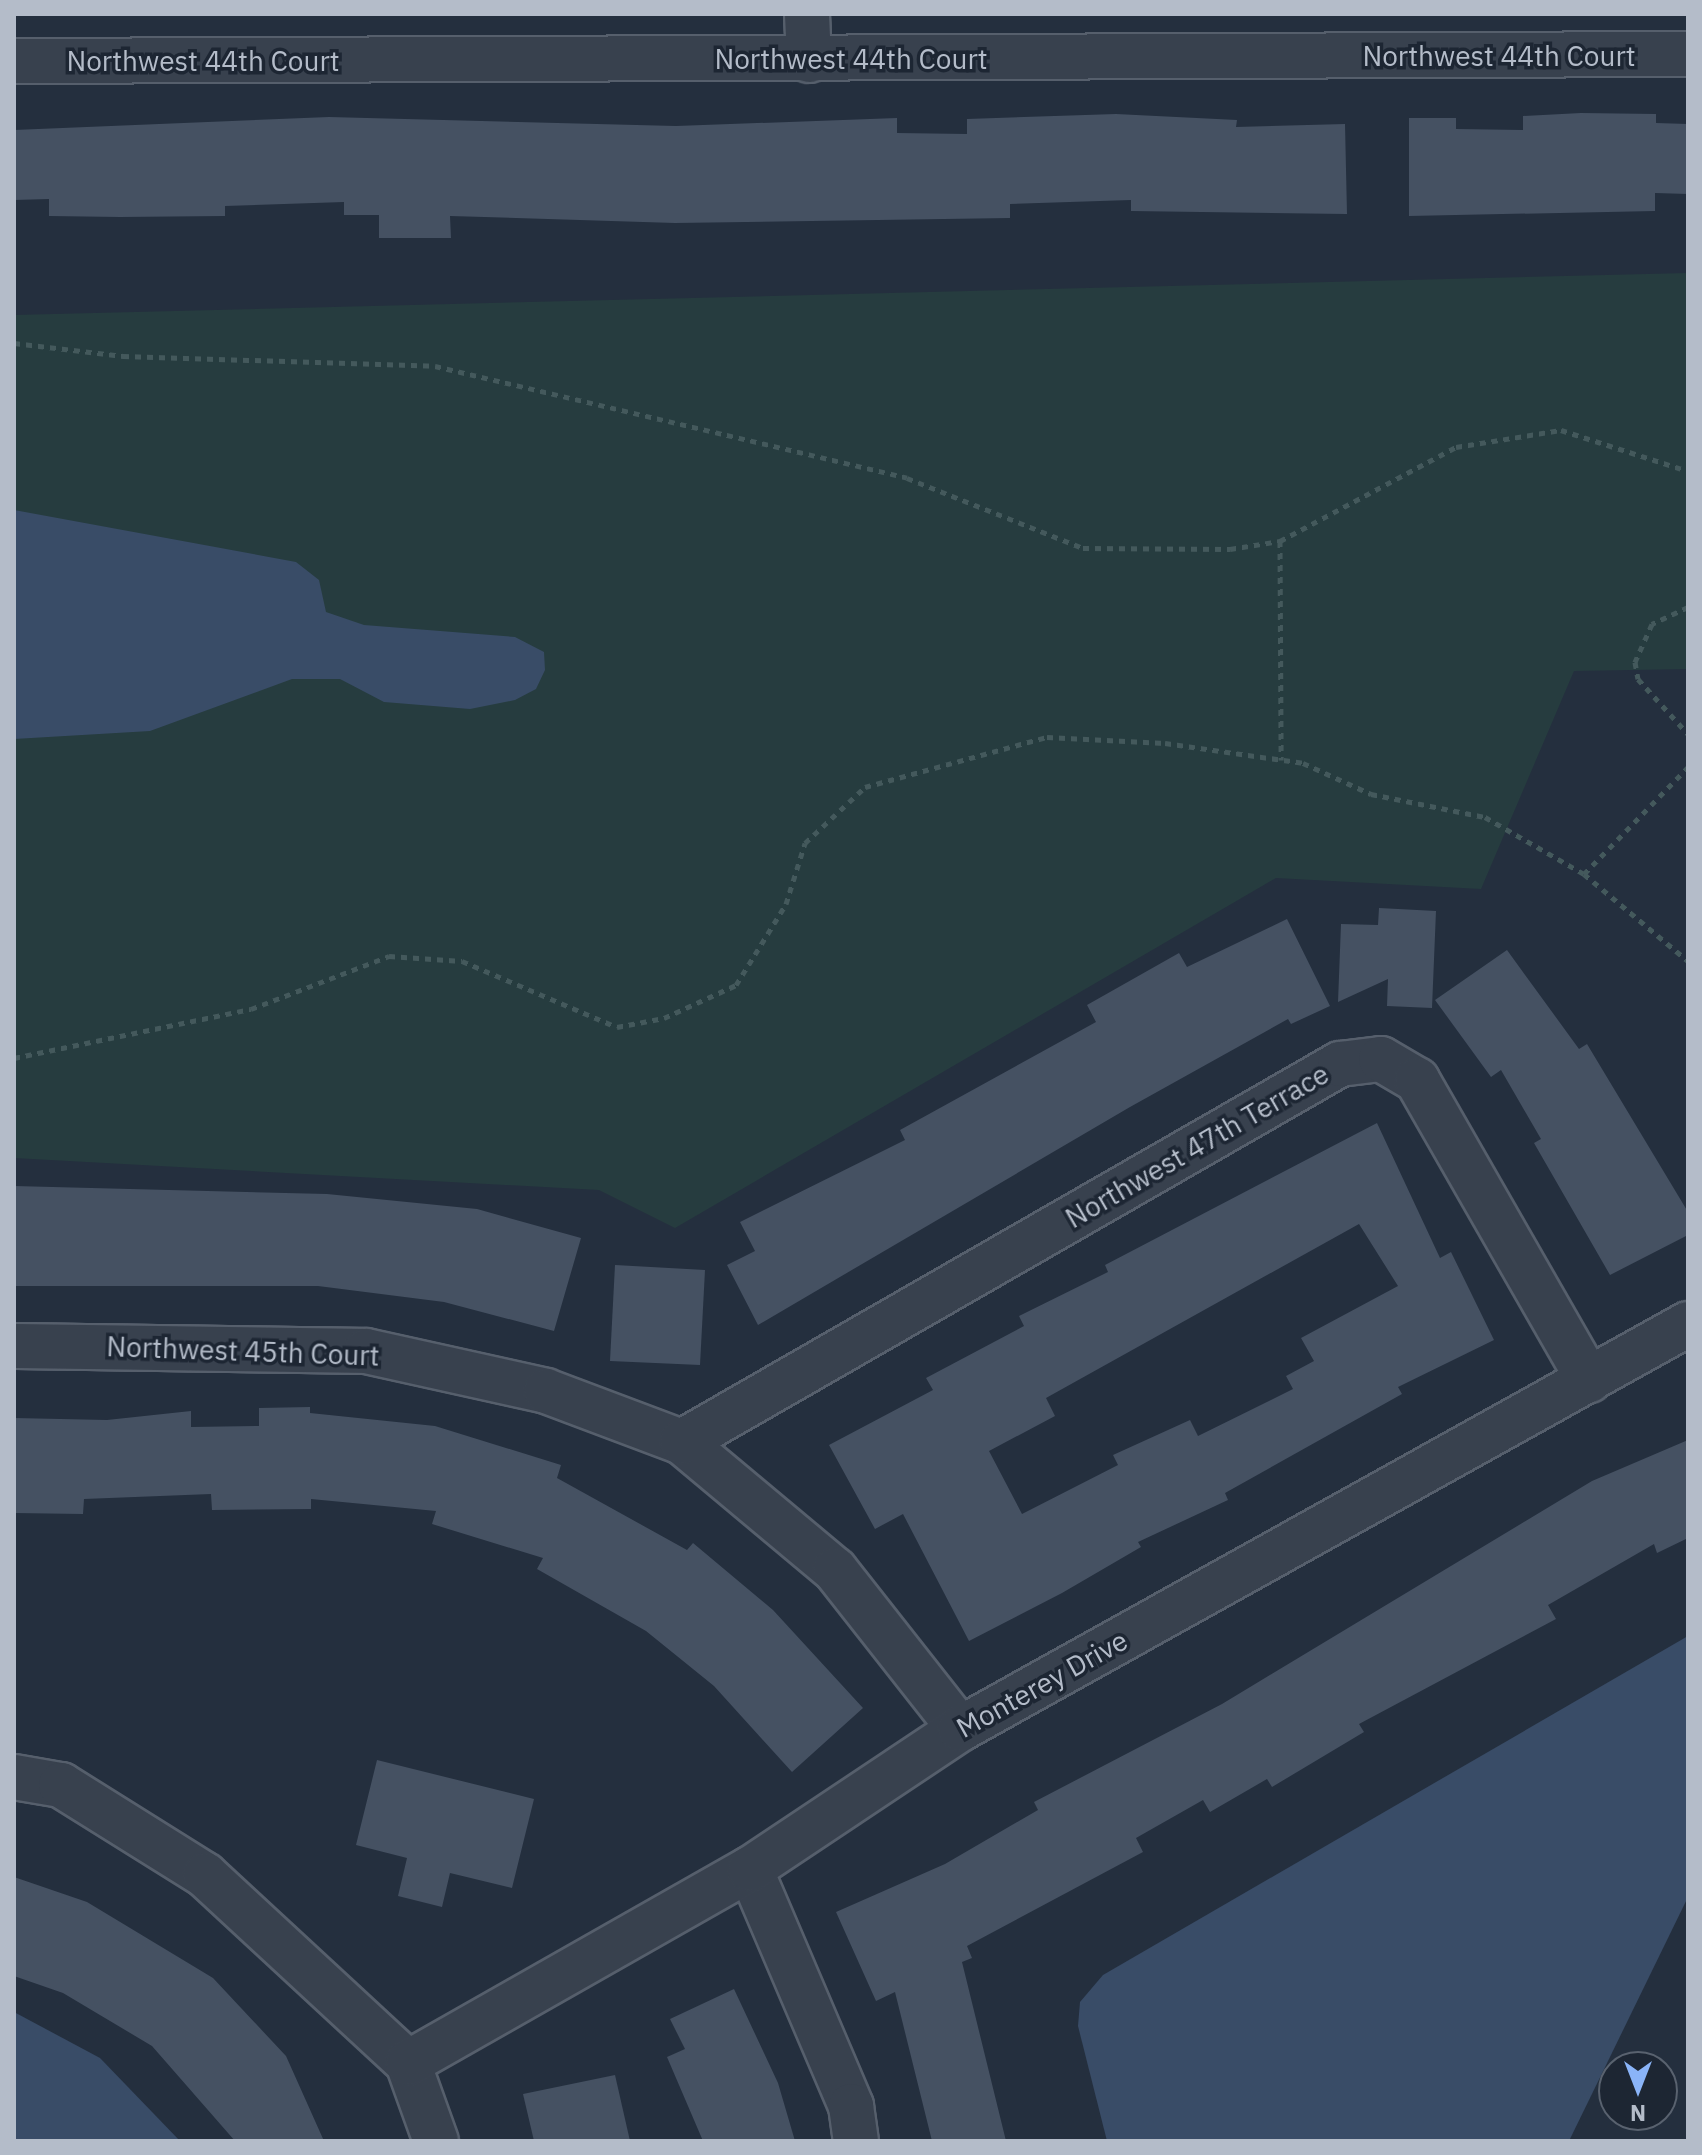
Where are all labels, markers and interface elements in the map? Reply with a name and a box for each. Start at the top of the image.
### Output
street label: Northwest 44th Court [1362,39,1636,73]
street label: Northwest 44th Court [714,42,988,76]
street label: Northwest 44th Court [66,44,340,78]
street label: Northwest 47th Terrace [1059,1057,1335,1235]
street label: Northwest 45th Court [106,1329,380,1373]
street label: Monterey Drive [951,1623,1133,1745]
north arrow [1598,2051,1678,2131]
text: N [1630,2099,1646,2128]

